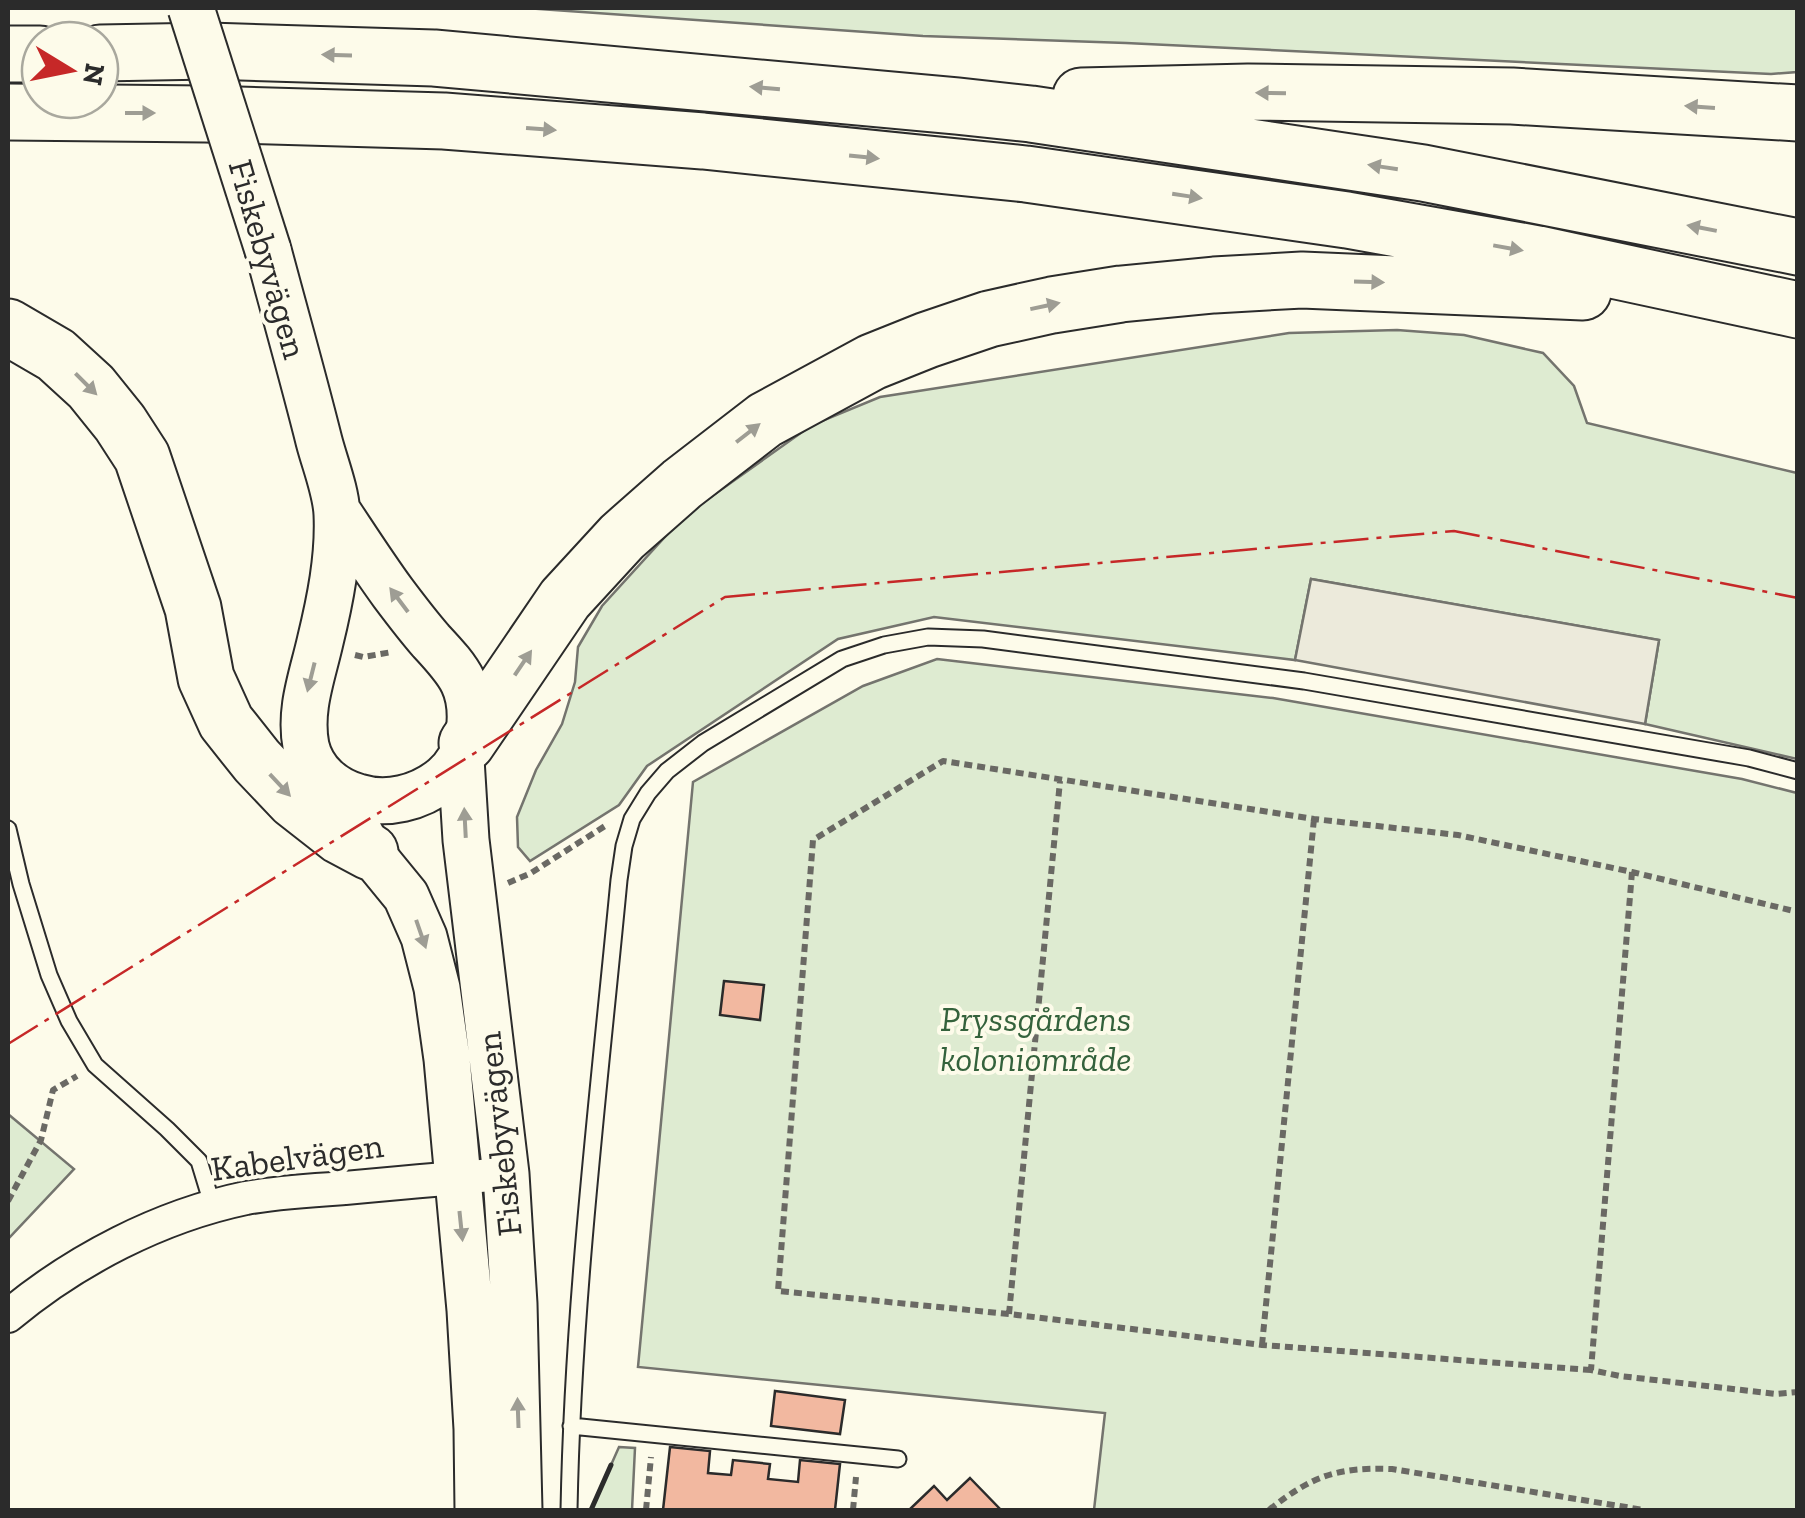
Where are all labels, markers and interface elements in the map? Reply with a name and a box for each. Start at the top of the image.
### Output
north arrow [20,20,120,120]
one-way arrow [320,46,352,62]
text: N [76,61,112,88]
one-way arrow [749,80,781,96]
one-way arrow [1254,84,1286,100]
one-way arrow [1684,99,1716,115]
one-way arrow [124,105,156,121]
one-way arrow [525,121,557,137]
one-way arrow [849,149,881,165]
street label: Fiskebyvägen [220,155,316,363]
one-way arrow [1366,159,1398,175]
one-way arrow [1172,188,1203,204]
one-way arrow [1686,220,1717,235]
one-way arrow [1493,241,1524,257]
one-way arrow [1353,275,1385,291]
one-way arrow [1030,298,1061,314]
one-way arrow [74,372,98,396]
one-way arrow [735,423,761,443]
one-way arrow [389,587,409,613]
one-way arrow [513,649,531,676]
one-way arrow [303,662,319,693]
one-way arrow [268,773,291,797]
one-way arrow [457,806,473,838]
one-way arrow [414,919,429,949]
park label: Pryssgårdens koloniområde [940,998,1132,1080]
street label: Fiskebyvägen [467,1030,531,1238]
street label: Kabelvägen [208,1124,386,1190]
one-way arrow [453,1210,469,1242]
one-way arrow [510,1397,526,1429]

